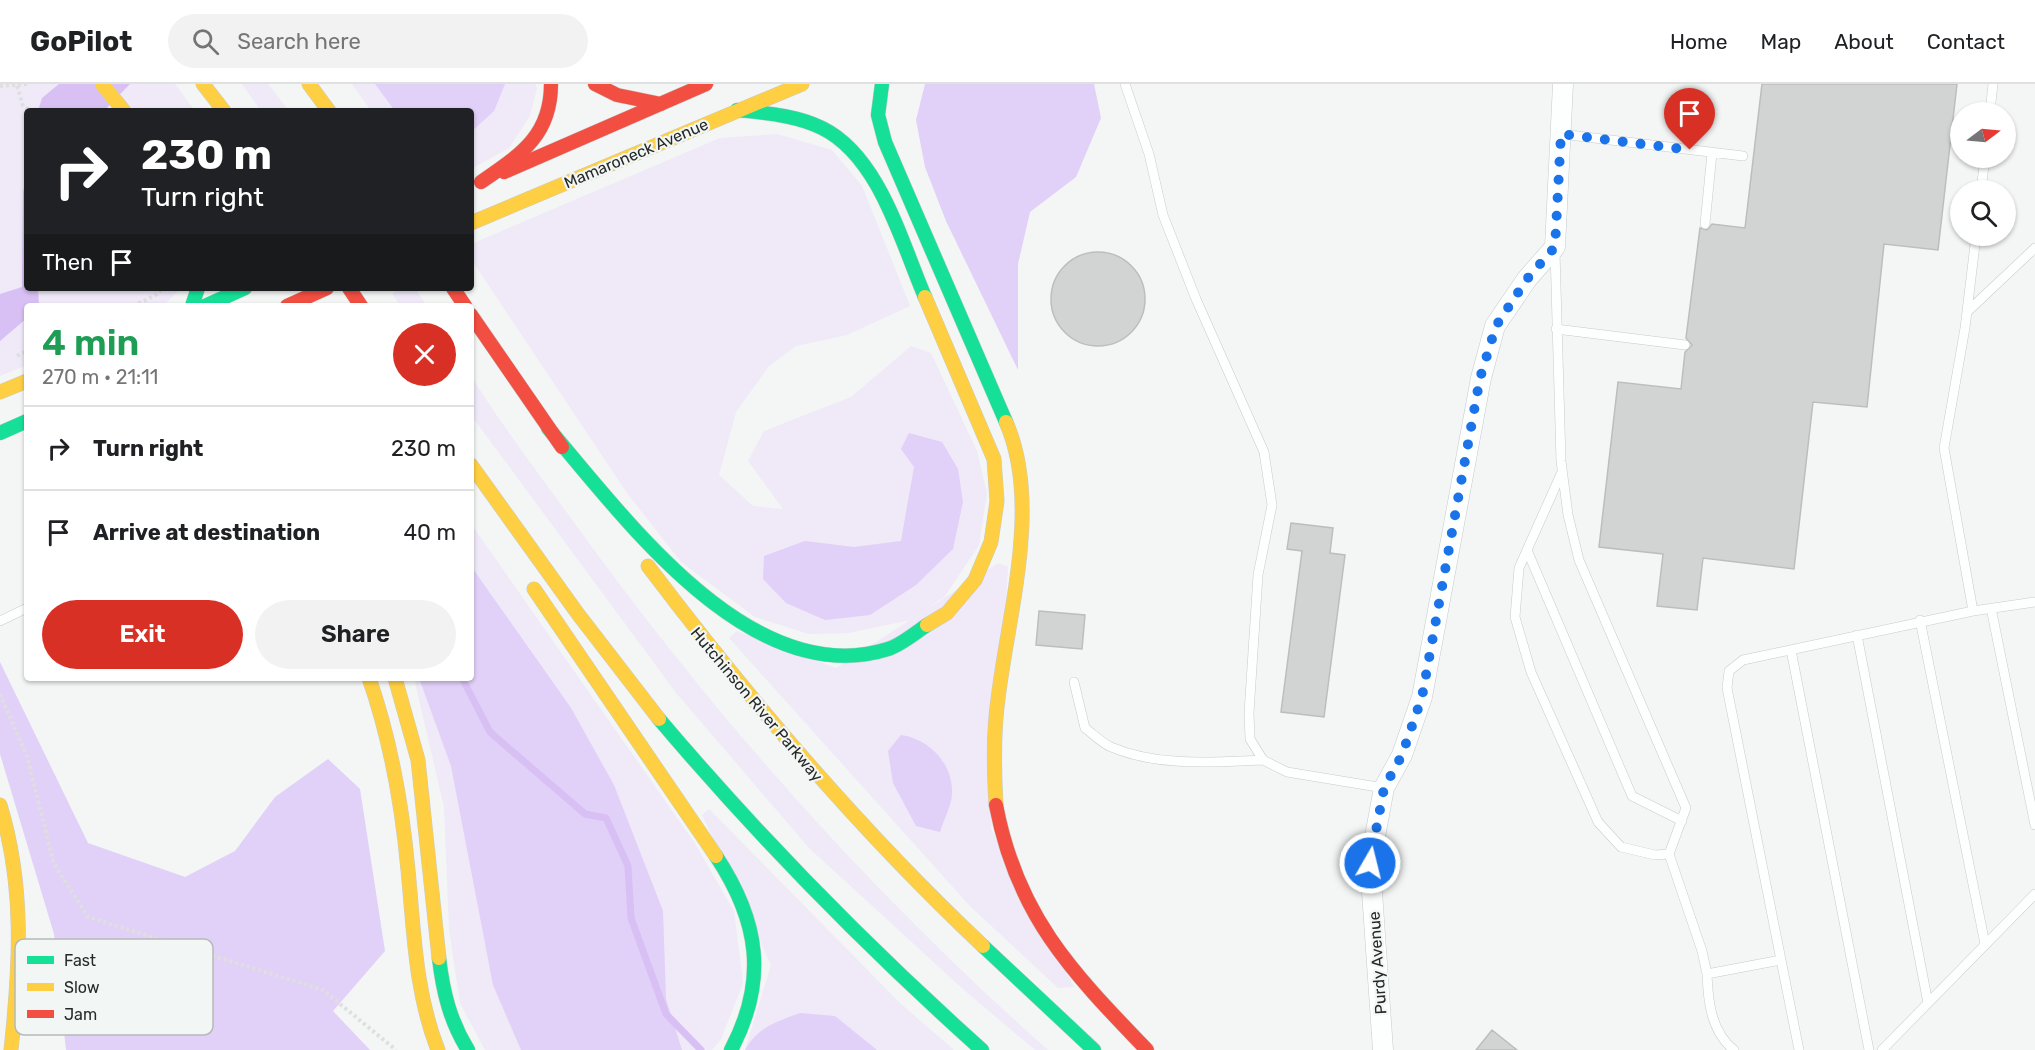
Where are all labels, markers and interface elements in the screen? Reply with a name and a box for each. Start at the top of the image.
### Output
search box [168,14,588,68]
text: GoPilot [30,25,132,58]
icon: search [189,25,222,58]
text: Search here [237,28,361,55]
text: Home [1670,29,1727,54]
text: Map [1760,29,1801,54]
text: About [1834,29,1894,54]
text: Contact [1927,29,2005,54]
pin [1664,88,1715,150]
icon: arrive [1673,97,1706,130]
north arrow [1950,102,2016,168]
map controls [1950,102,2016,246]
street label: Mamaroneck Avenue [561,114,711,192]
text: 230 m [141,130,272,180]
icon: right [42,132,120,210]
button: search [1950,180,2016,246]
text: Turn right [141,181,264,213]
icon: arrive [105,246,138,279]
text: Then [42,249,93,276]
text: 4 min [42,321,139,364]
button: close [393,323,456,386]
text: 270 m · 21:11 [42,365,158,389]
icon: right [42,432,75,465]
text: Turn right [93,435,203,462]
text: 230 m [391,435,456,462]
icon: arrive [42,516,75,549]
text: Arrive at destination [93,519,320,546]
text: 40 m [403,519,456,546]
button: Exit [42,600,243,669]
button: Share [255,600,456,669]
street label: Hutchinson River Parkway [687,623,827,785]
position arrow [1338,831,1402,895]
street label: Purdy Avenue [1364,911,1391,1015]
legend [15,939,213,1035]
text: Fast [64,951,96,970]
text: Slow [64,978,100,997]
text: Jam [64,1005,97,1024]

